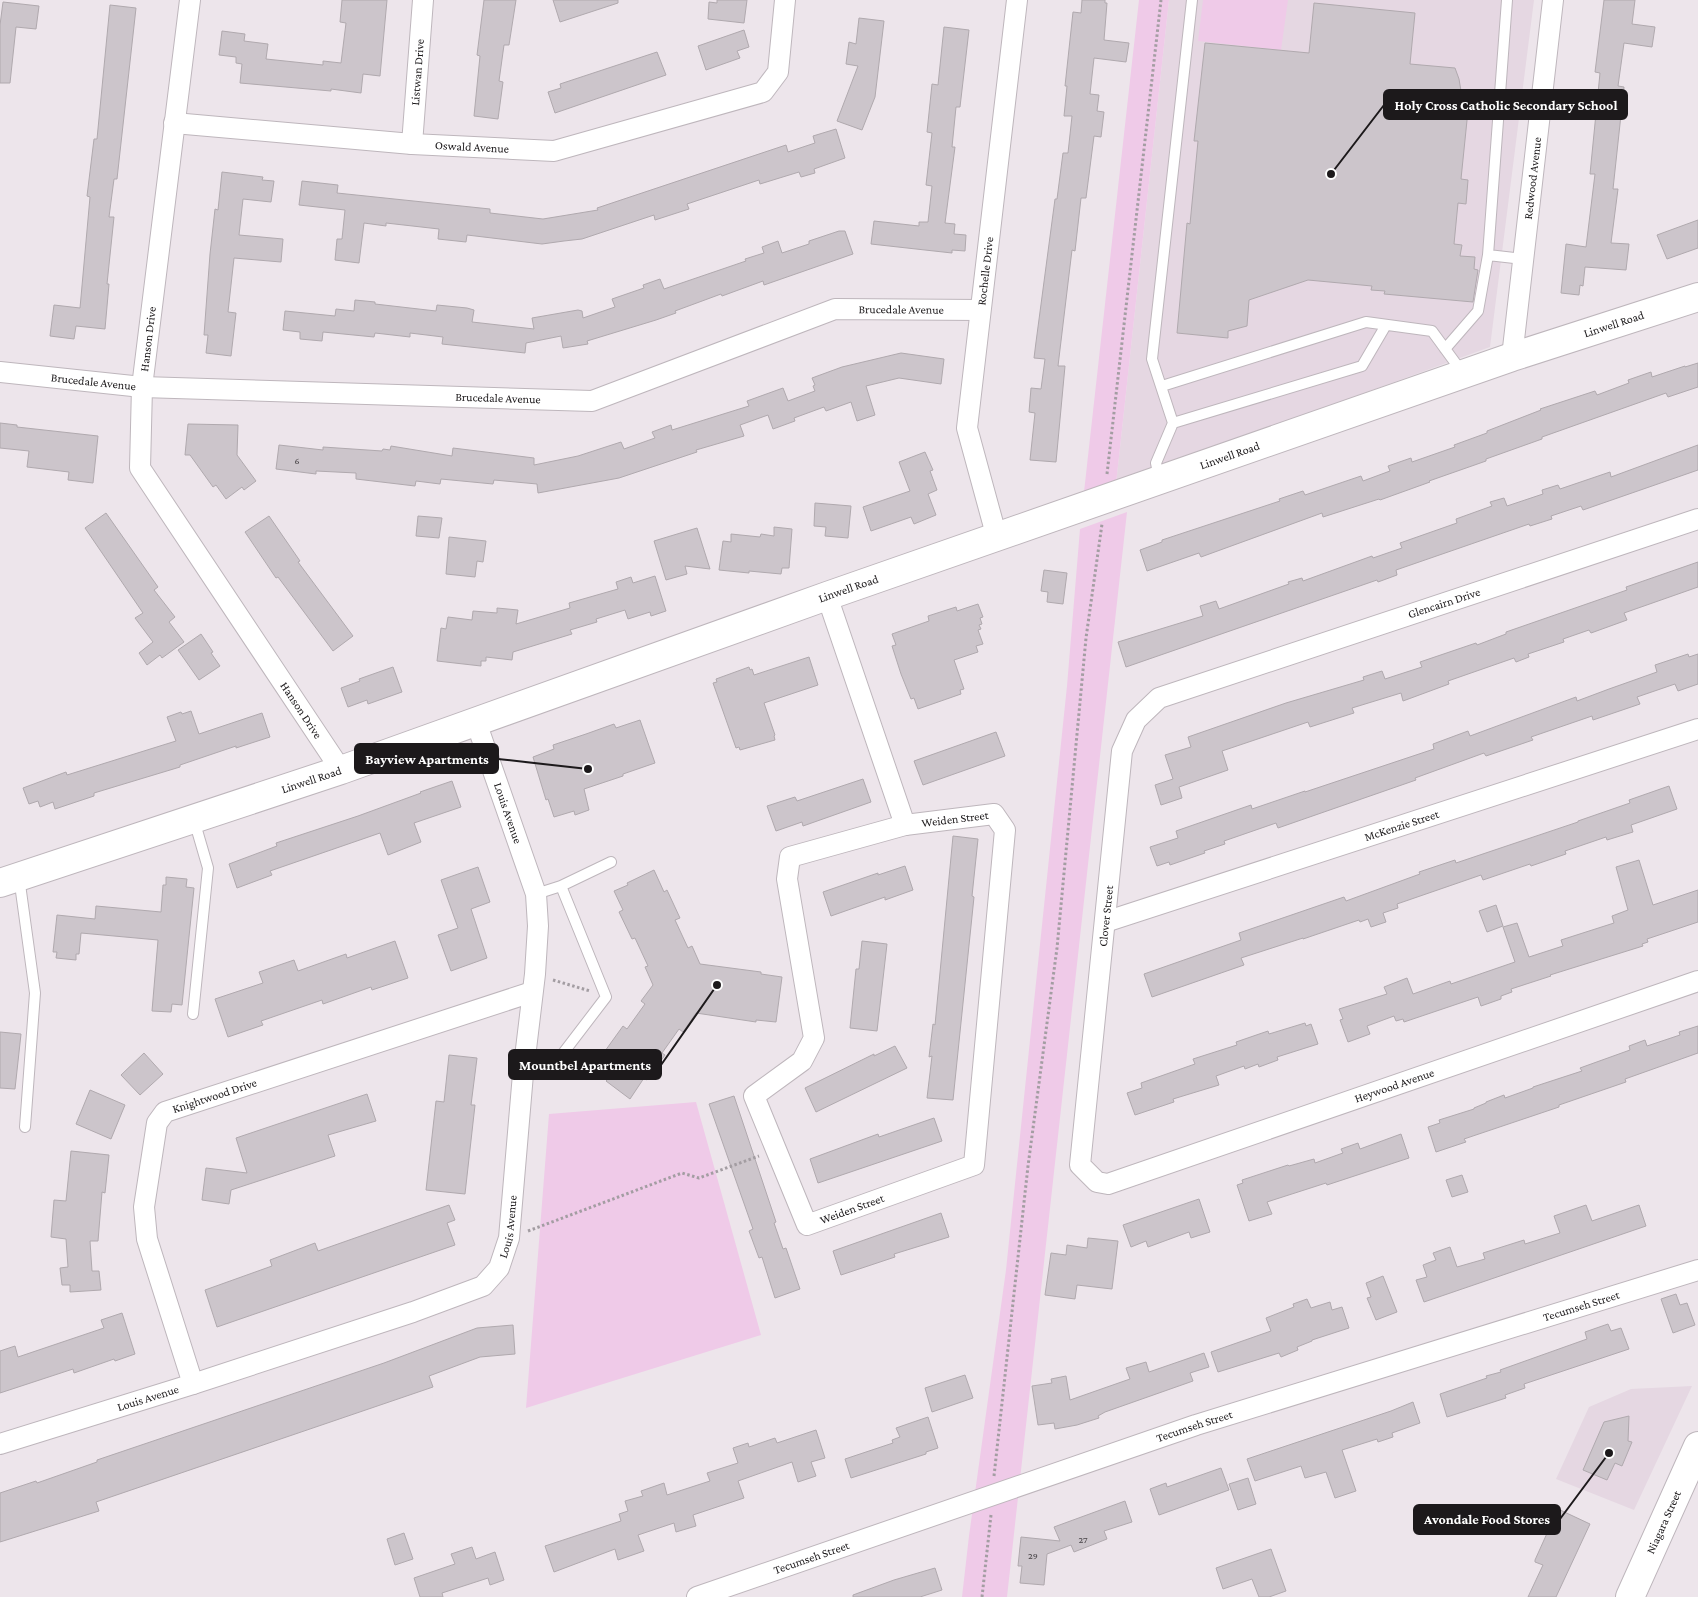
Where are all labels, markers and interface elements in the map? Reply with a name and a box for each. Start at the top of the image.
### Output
street label: Listwan Drive [408,38,427,106]
callout: Holy Cross Catholic Secondary School [1384,90,1627,119]
text: Holy Cross Catholic Secondary School [1395,97,1617,113]
street label: Redwood Avenue [1521,136,1544,220]
street label: Oswald Avenue [435,138,509,156]
street label: Rochelle Drive [974,236,996,306]
street label: Brucedale Avenue [858,302,944,317]
street label: Hanson Drive [137,306,159,372]
street label: Linwell Road [1582,308,1646,340]
street label: Brucedale Avenue [50,370,137,393]
street label: Brucedale Avenue [455,390,541,406]
street label: Linwell Road [1198,438,1262,472]
house number: 6 [294,455,300,466]
street label: Linwell Road [816,571,881,606]
street label: Glencairn Drive [1406,585,1482,621]
street label: Hanson Drive [277,679,325,741]
callout: Bayview Apartments [355,744,498,773]
text: Bayview Apartments [365,751,489,767]
street label: Linwell Road [279,763,344,796]
street label: Louis Avenue [491,781,525,845]
street label: McKenzie Street [1363,806,1442,844]
street label: Weiden Street [921,808,990,830]
street label: Clover Street [1096,884,1116,947]
callout: Mountbel Apartments [509,1050,661,1079]
text: Mountbel Apartments [519,1057,651,1073]
street label: Heywood Avenue [1353,1065,1436,1106]
street label: Knightwood Drive [171,1075,259,1116]
street label: Weiden Street [818,1191,887,1227]
street label: Louis Avenue [496,1195,520,1260]
street label: Tecumseh Street [1541,1287,1622,1324]
street label: Louis Avenue [115,1382,181,1414]
street label: Tecumseh Street [1155,1407,1235,1445]
street label: Niagara Street [1643,1487,1684,1556]
callout: Avondale Food Stores [1414,1505,1560,1534]
text: Avondale Food Stores [1423,1511,1550,1527]
house number: 27 [1078,1534,1088,1545]
street label: Tecumseh Street [772,1538,852,1577]
house number: 29 [1028,1550,1038,1561]

